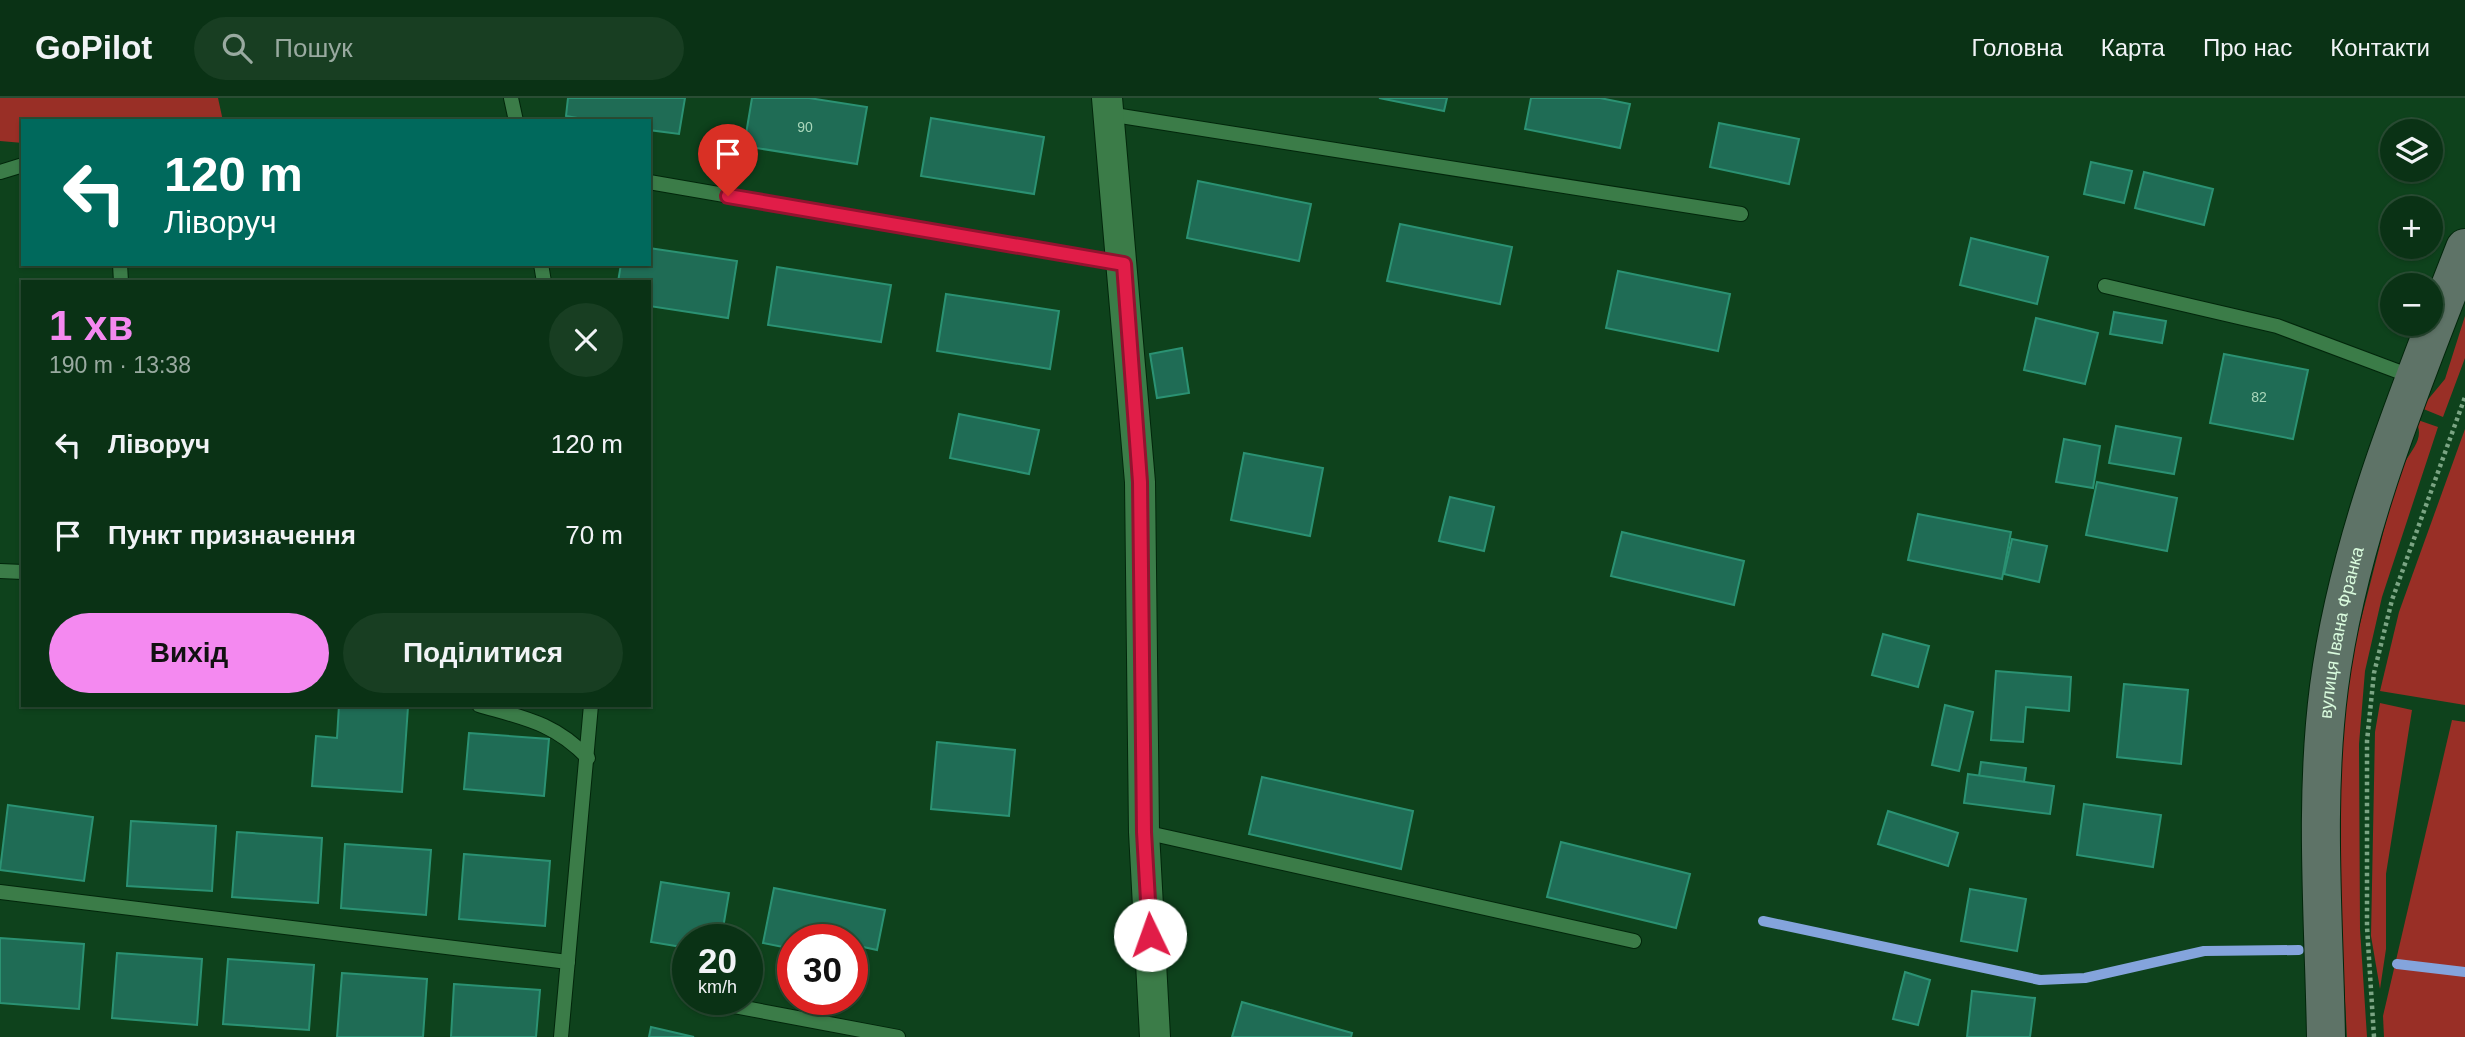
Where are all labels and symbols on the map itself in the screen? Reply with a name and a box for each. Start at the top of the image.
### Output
house number: 90 [797,119,813,135]
pin [698,124,758,196]
house number: 82 [2251,389,2267,405]
street label: вулиця Івана Франка [2316,544,2368,720]
position arrow [1113,898,1187,972]
speed limit sign: 30 [777,924,868,1015]

